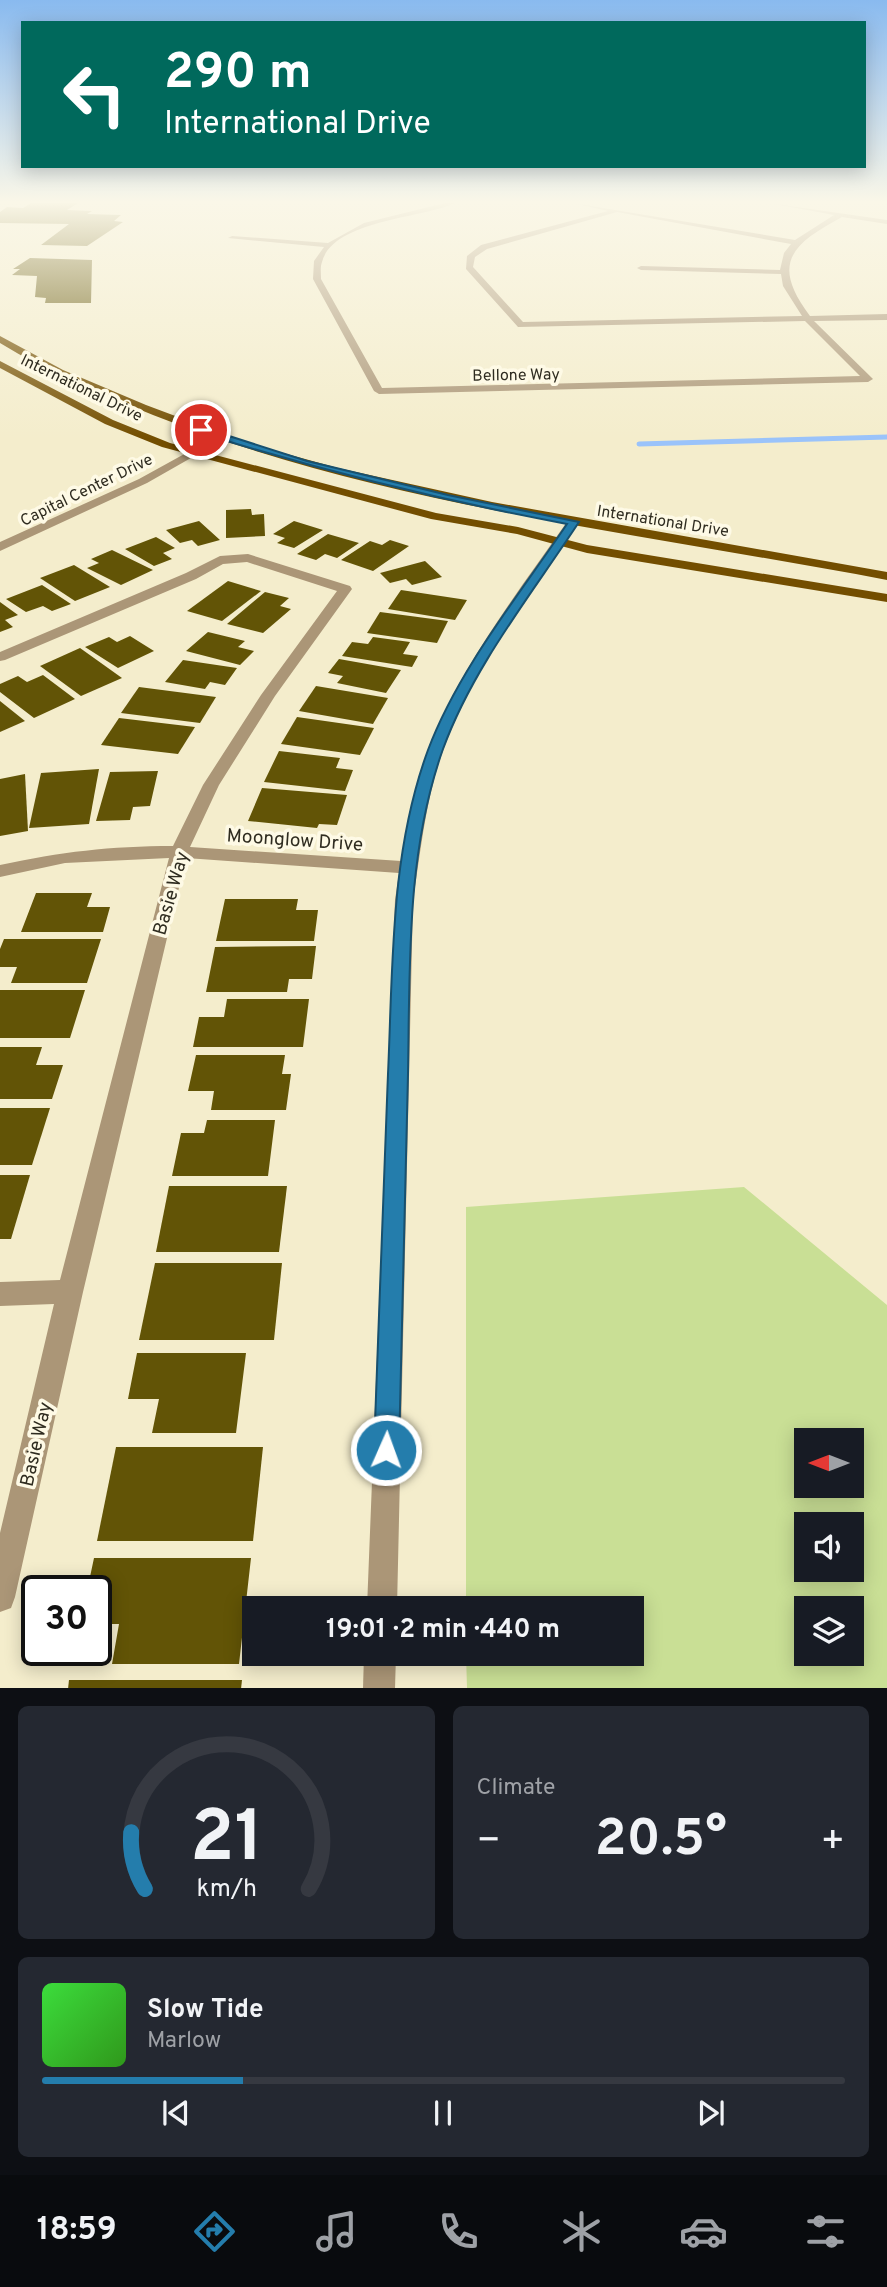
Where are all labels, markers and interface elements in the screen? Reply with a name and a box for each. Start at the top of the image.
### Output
text: 290 m [164,44,312,106]
icon: left [49,49,140,140]
text: International Drive [164,105,431,145]
street label: International Drive [17,351,145,427]
street label: Bellone Way [472,365,560,387]
pin [171,400,231,460]
icon: arrive [182,411,220,449]
street label: Capital Center Drive [17,450,156,532]
street label: International Drive [595,502,730,542]
street label: Moonglow Drive [226,824,364,858]
street label: Basie Way [149,849,195,938]
street label: Basie Way [16,1400,58,1489]
position arrow [349,1413,423,1487]
north arrow [794,1428,864,1498]
map controls [794,1428,864,1666]
button: sound [794,1512,864,1582]
speed limit sign: 30 [21,1575,112,1666]
button: layers [794,1596,864,1666]
text: 19:01 · 2 min · 440 m [326,1614,560,1647]
text: Climate [477,1774,555,1803]
text: 21 [189,1795,263,1887]
text: 20.5° [595,1808,727,1874]
text: − [477,1818,501,1867]
text: + [820,1818,845,1867]
text: km/h [196,1873,257,1905]
text: Slow Tide [147,1994,264,2027]
text: Marlow [147,2027,221,2056]
icon: previous [157,2094,195,2132]
icon: pause [424,2094,462,2132]
icon: next [692,2094,730,2132]
icon: directions [190,2207,239,2256]
icon: music [312,2207,361,2256]
icon: phone [434,2207,483,2256]
icon: climate [557,2207,606,2256]
icon: car [679,2207,728,2256]
icon: filters [801,2207,850,2256]
text: 18:59 [37,2211,117,2251]

